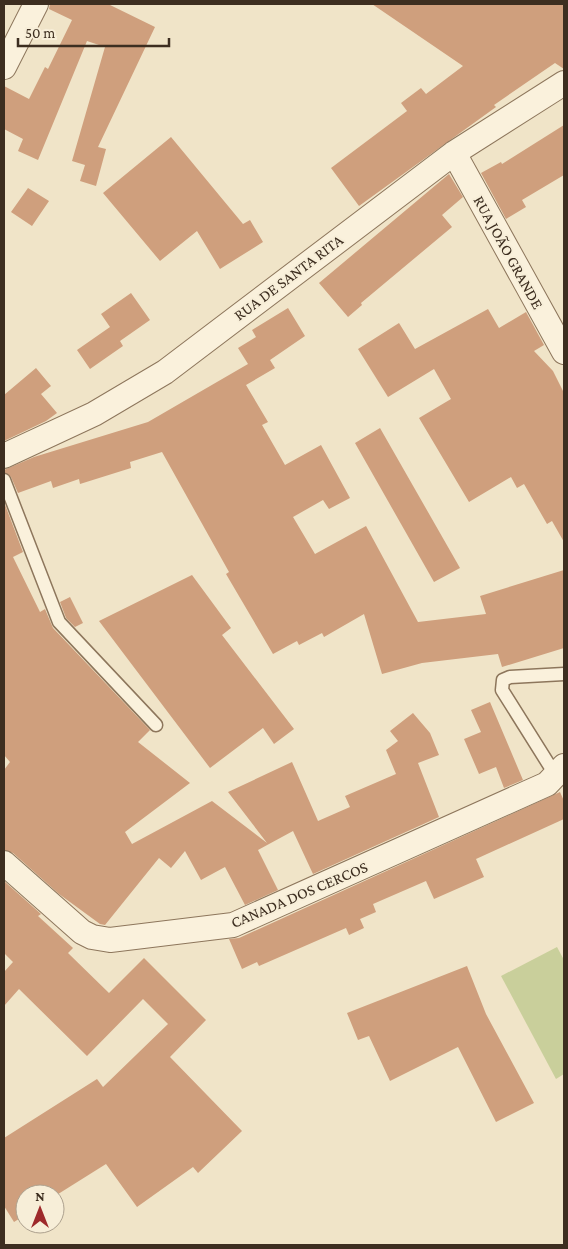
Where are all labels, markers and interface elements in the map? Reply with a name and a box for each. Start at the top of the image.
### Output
scale bar [18,15,169,47]
text: 50 m [25,25,55,41]
street label: RUA JOÃO GRANDE [470,193,547,312]
street label: RUA DE SANTA RITA [231,230,347,324]
street label: CANADA DOS CERCOS [228,858,370,931]
north arrow [15,1184,65,1234]
text: N [35,1188,45,1204]

